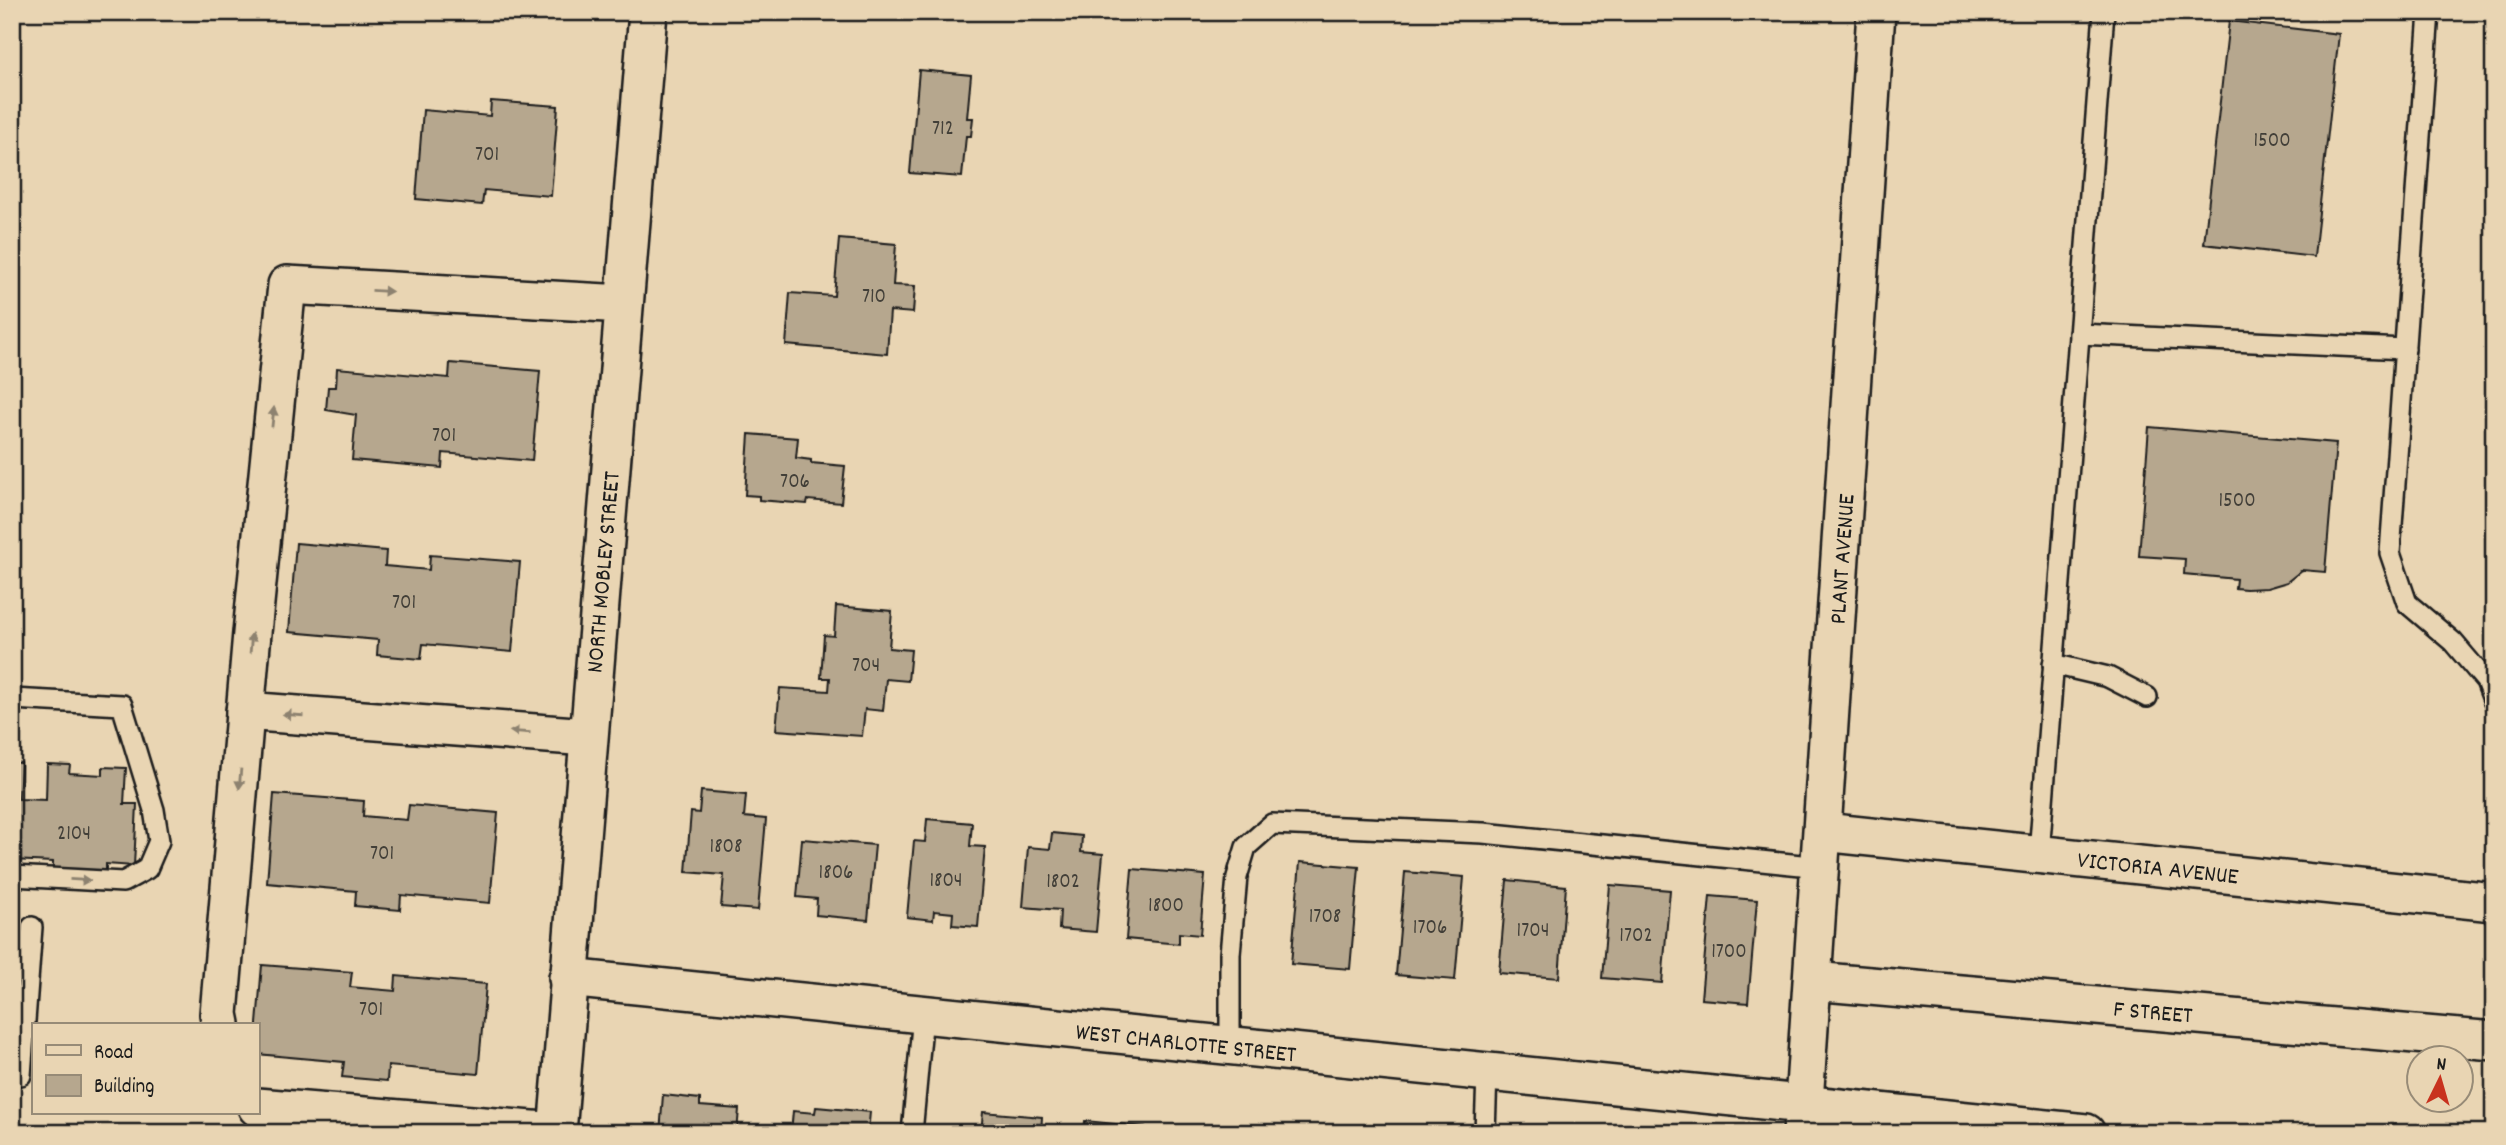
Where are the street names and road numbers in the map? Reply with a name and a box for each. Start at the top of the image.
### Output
street label: NORTH MOBLEY STREET [579,470,631,674]
street label: PLANT AVENUE [1822,493,1866,626]
street label: VICTORIA AVENUE [2075,845,2240,895]
street label: F STREET [2112,994,2194,1034]
street label: WEST CHARLOTTE STREET [1074,1016,1298,1074]

